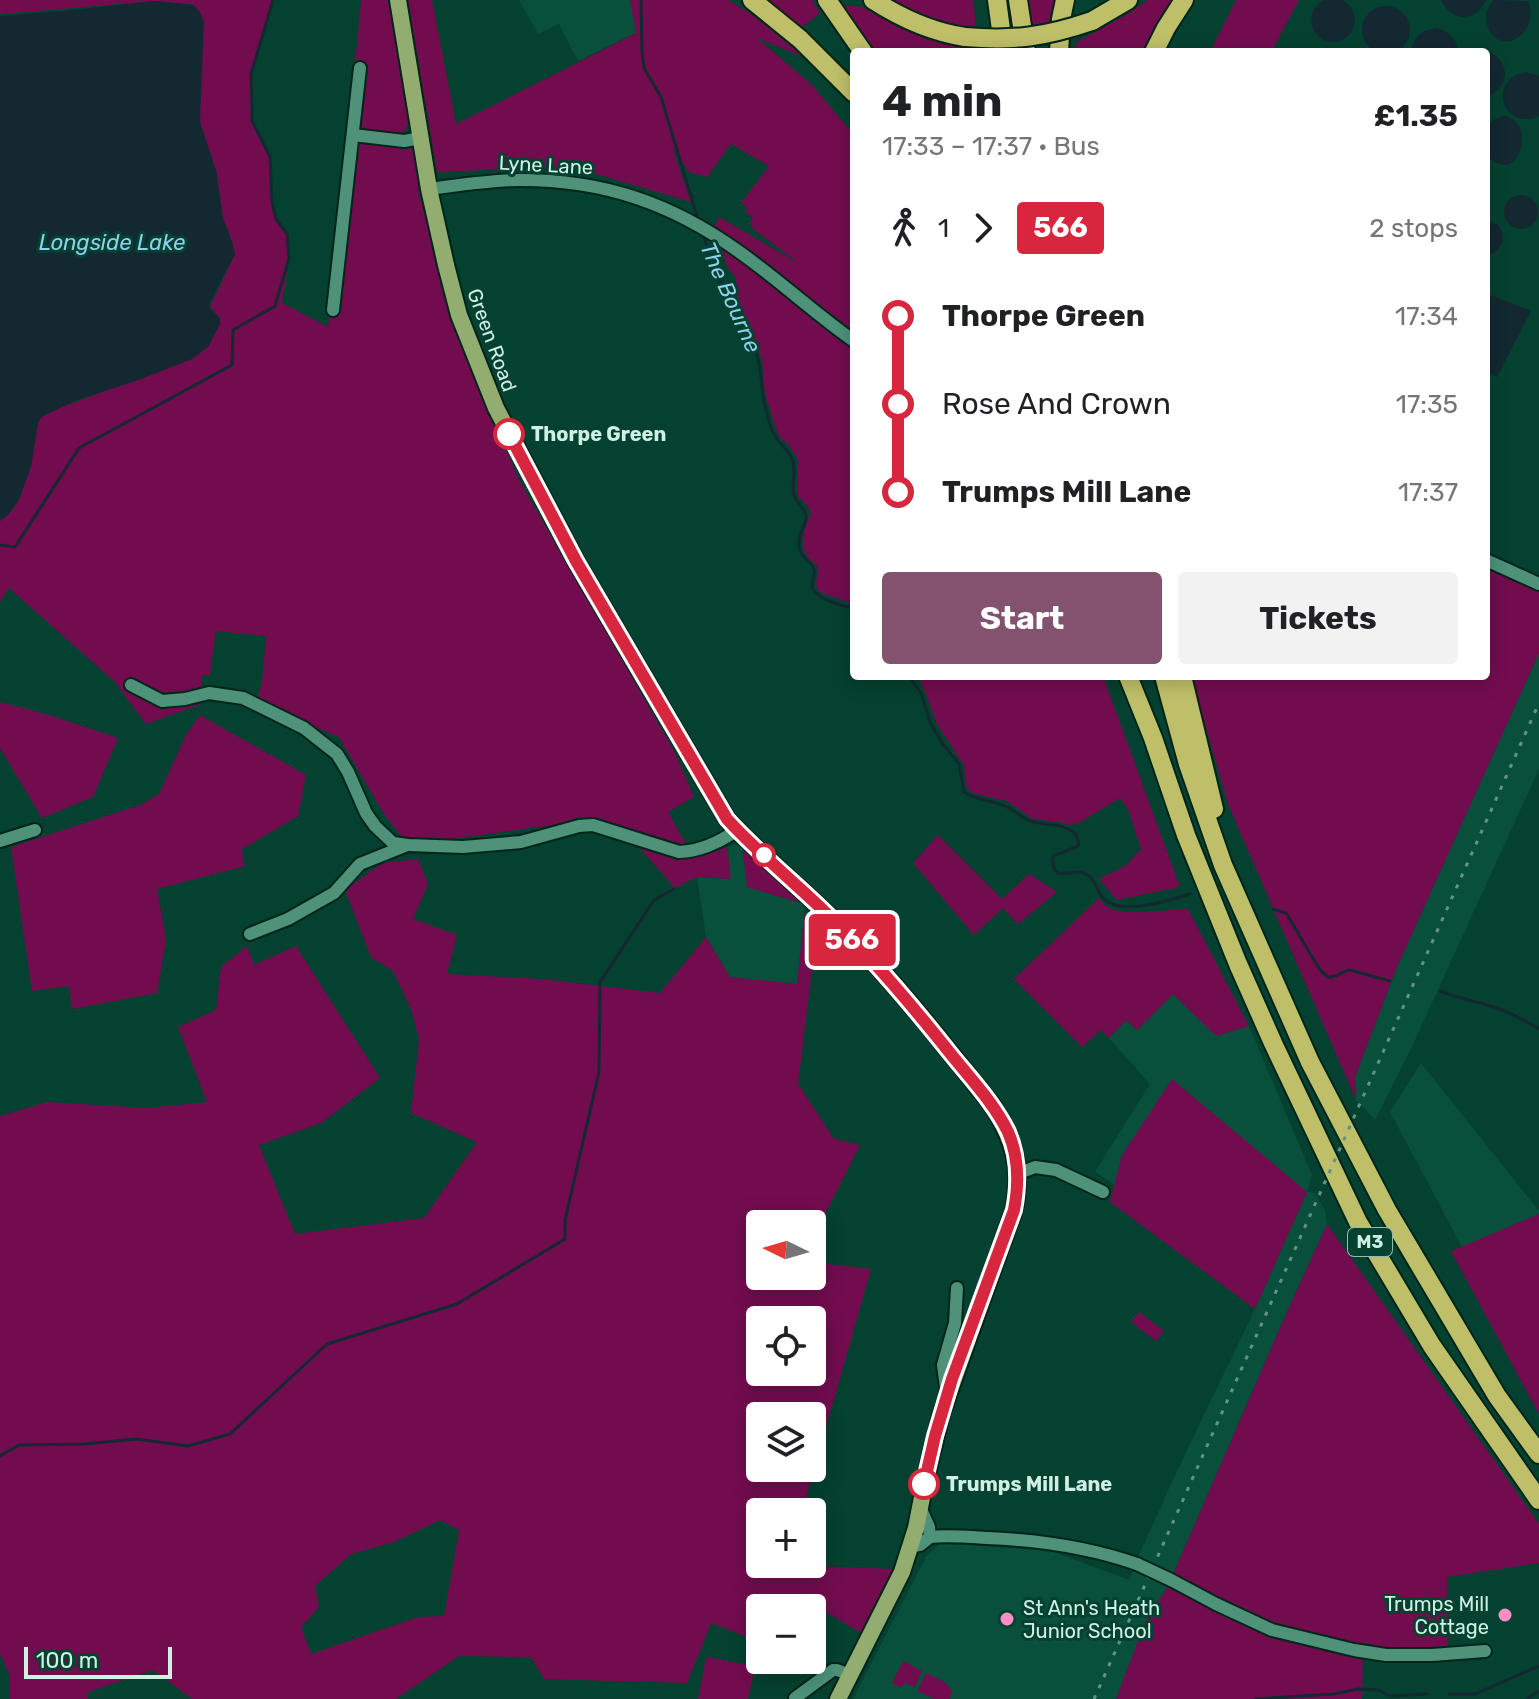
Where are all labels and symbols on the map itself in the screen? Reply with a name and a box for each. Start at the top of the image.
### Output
street label: Lyne Lane [498,151,594,179]
water label: Longside Lake [39,229,185,256]
water label: The Bourne [694,238,767,357]
street label: Green Road [462,285,522,395]
marker: Thorpe Green [494,419,524,449]
place label: Thorpe Green [531,422,666,446]
unlabelled marker [753,844,775,866]
line badge: 566 [806,914,898,966]
north arrow [746,1210,826,1290]
road number: M3 [1348,1228,1392,1256]
marker: Trumps Mill Lane [909,1469,939,1499]
place label: Trumps Mill Lane [946,1472,1112,1496]
place label: Trumps Mill Cottage [1384,1592,1489,1639]
place label: St Ann's Heath Junior School [1023,1596,1160,1643]
marker: Trumps Mill Cottage [1496,1606,1514,1624]
marker: St Ann's Heath Junior School [998,1610,1016,1628]
scale bar [24,1643,172,1679]

